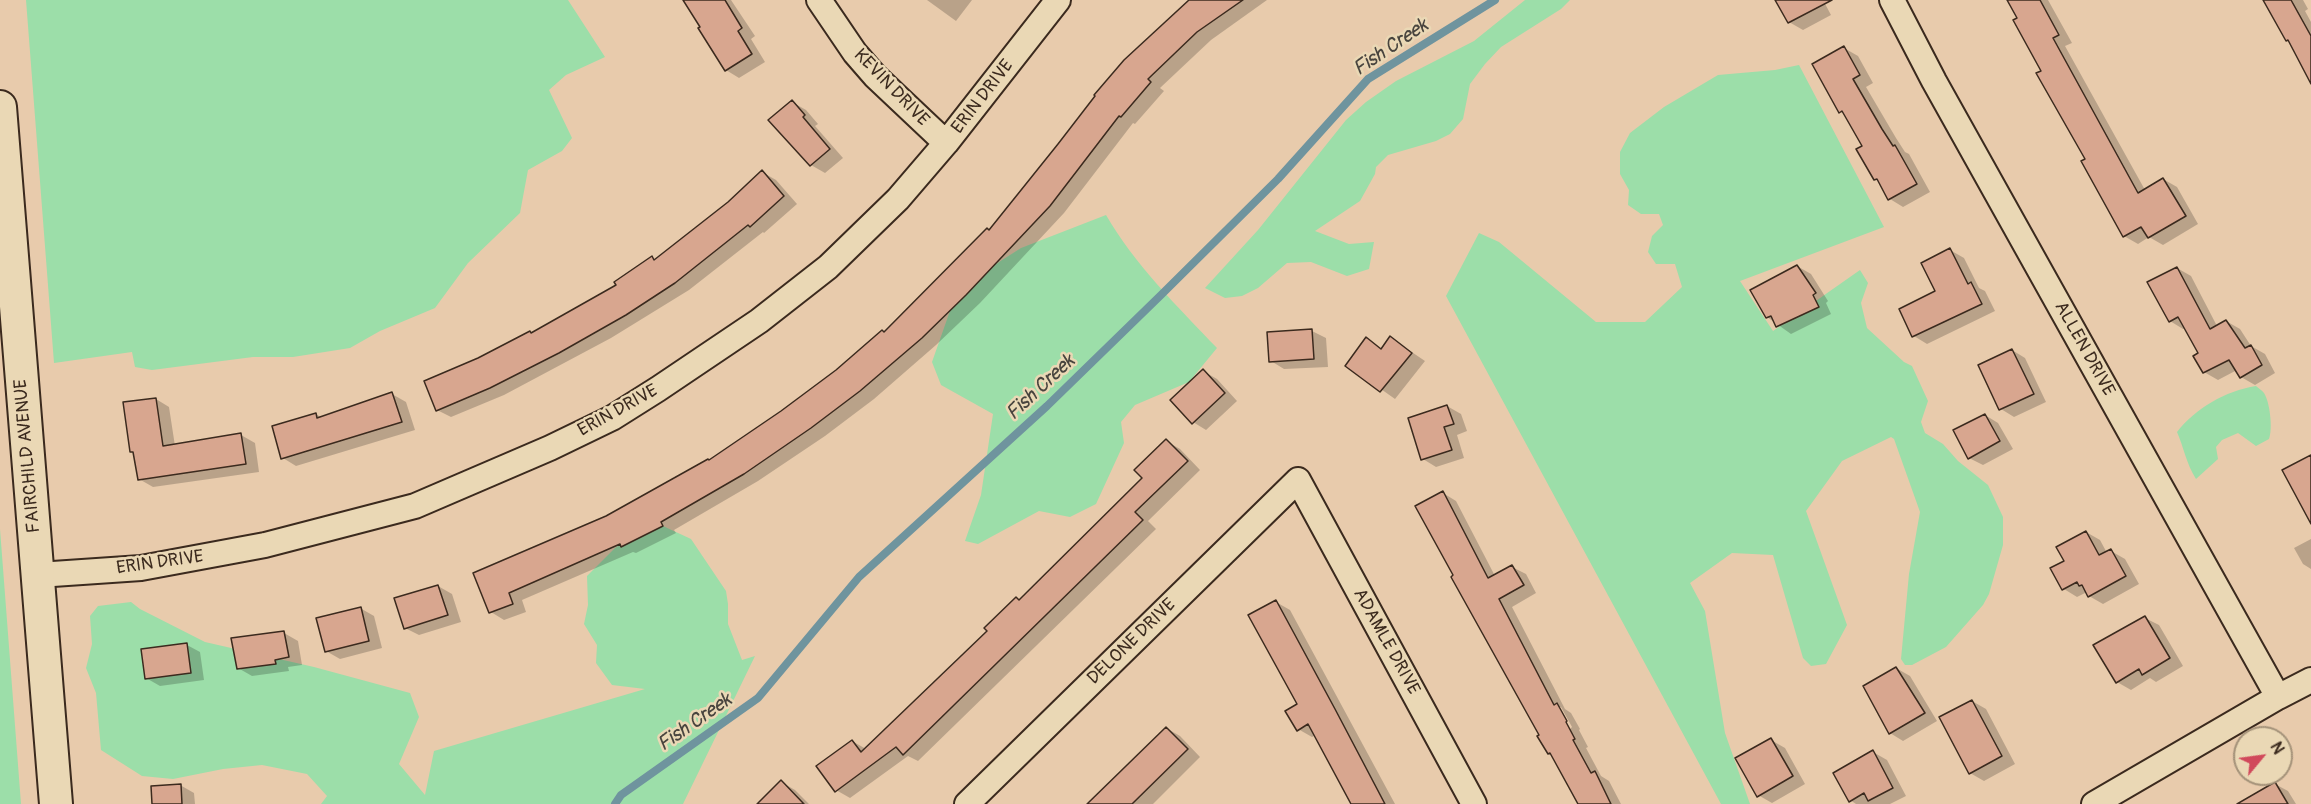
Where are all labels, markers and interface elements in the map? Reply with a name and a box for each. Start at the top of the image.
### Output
water label: Fish Creek [1349,14,1433,82]
street label: KEVIN DRIVE [849,45,933,131]
street label: ERIN DRIVE [947,56,1019,138]
street label: ALLEN DRIVE [2049,298,2119,400]
water label: Fish Creek [1002,350,1080,426]
street label: FAIRCHILD AVENUE [11,378,45,534]
street label: ERIN DRIVE [574,380,662,442]
street label: ERIN DRIVE [115,546,205,580]
street label: ADAMLE DRIVE [1348,585,1424,699]
street label: DELONE DRIVE [1083,594,1181,690]
water label: Fish Creek [653,689,737,757]
north arrow [2233,726,2293,786]
text: N [2266,739,2288,758]

